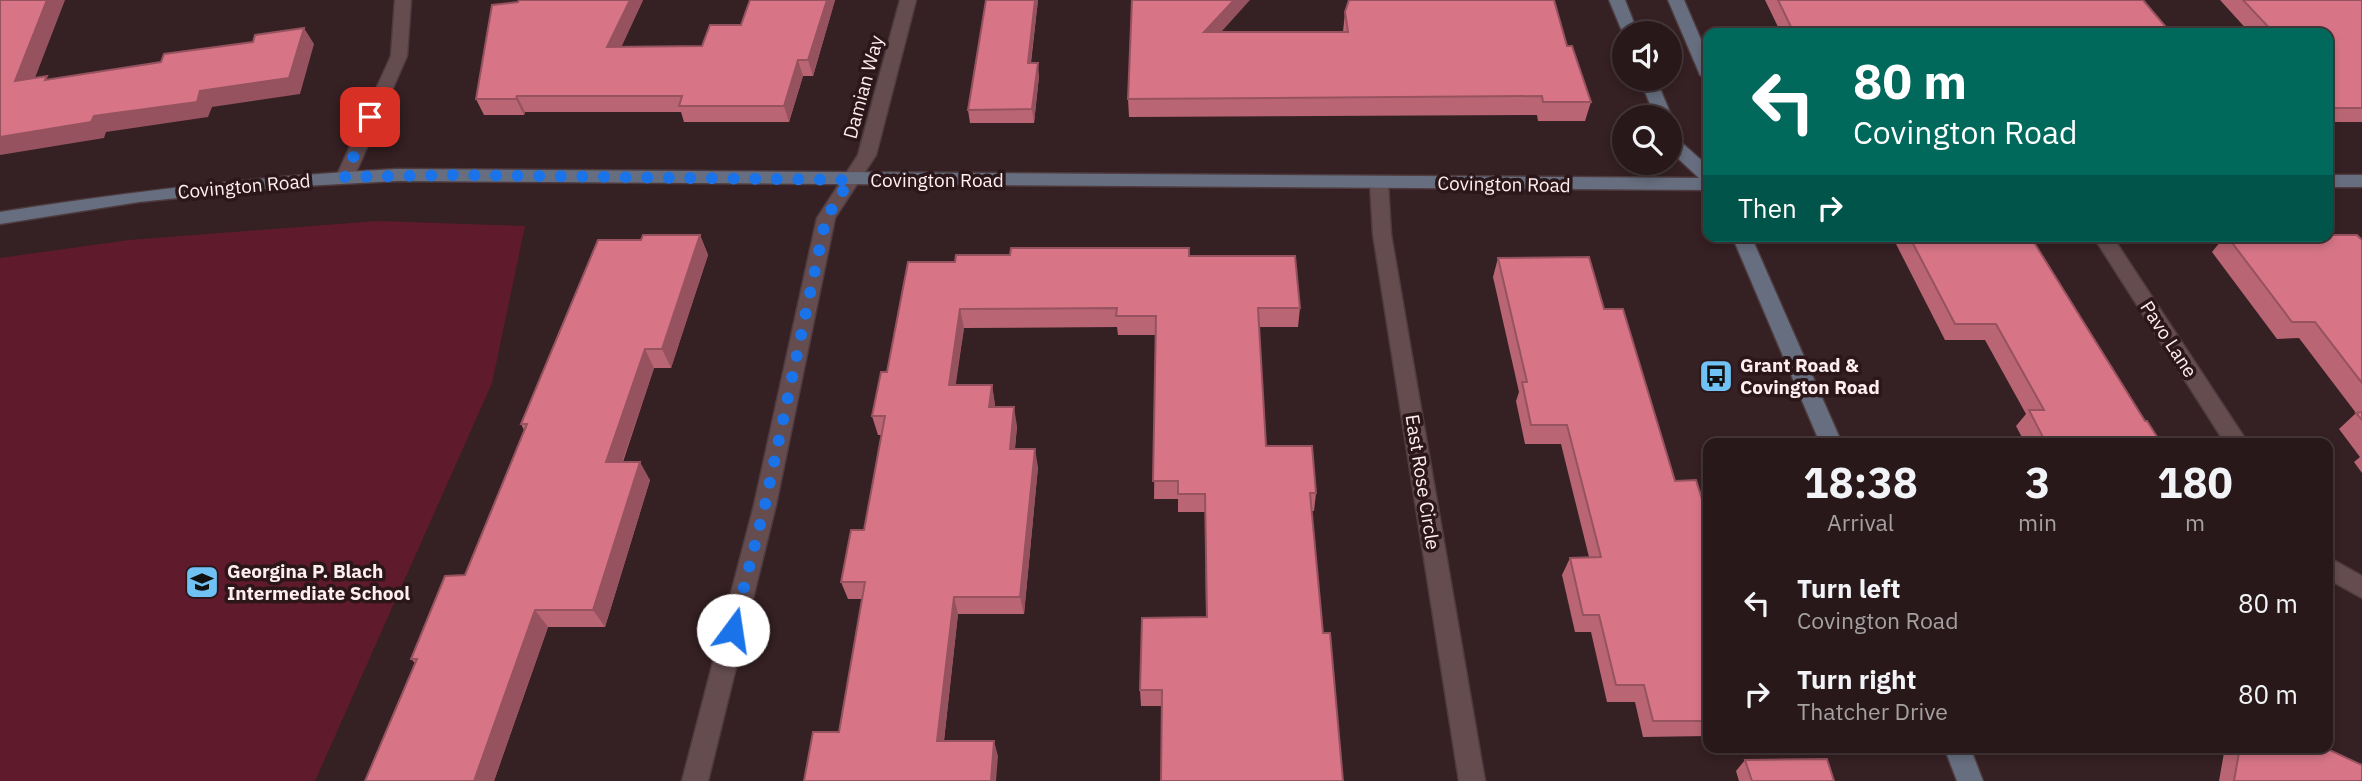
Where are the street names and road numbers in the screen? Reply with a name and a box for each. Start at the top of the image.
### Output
street label: Damian Way [838,32,888,141]
street label: Covington Road [177,168,311,204]
street label: Covington Road [870,168,1004,192]
street label: Covington Road [1437,171,1571,197]
street label: Pavo Lane [2135,296,2203,382]
street label: East Rose Circle [1400,413,1446,551]

